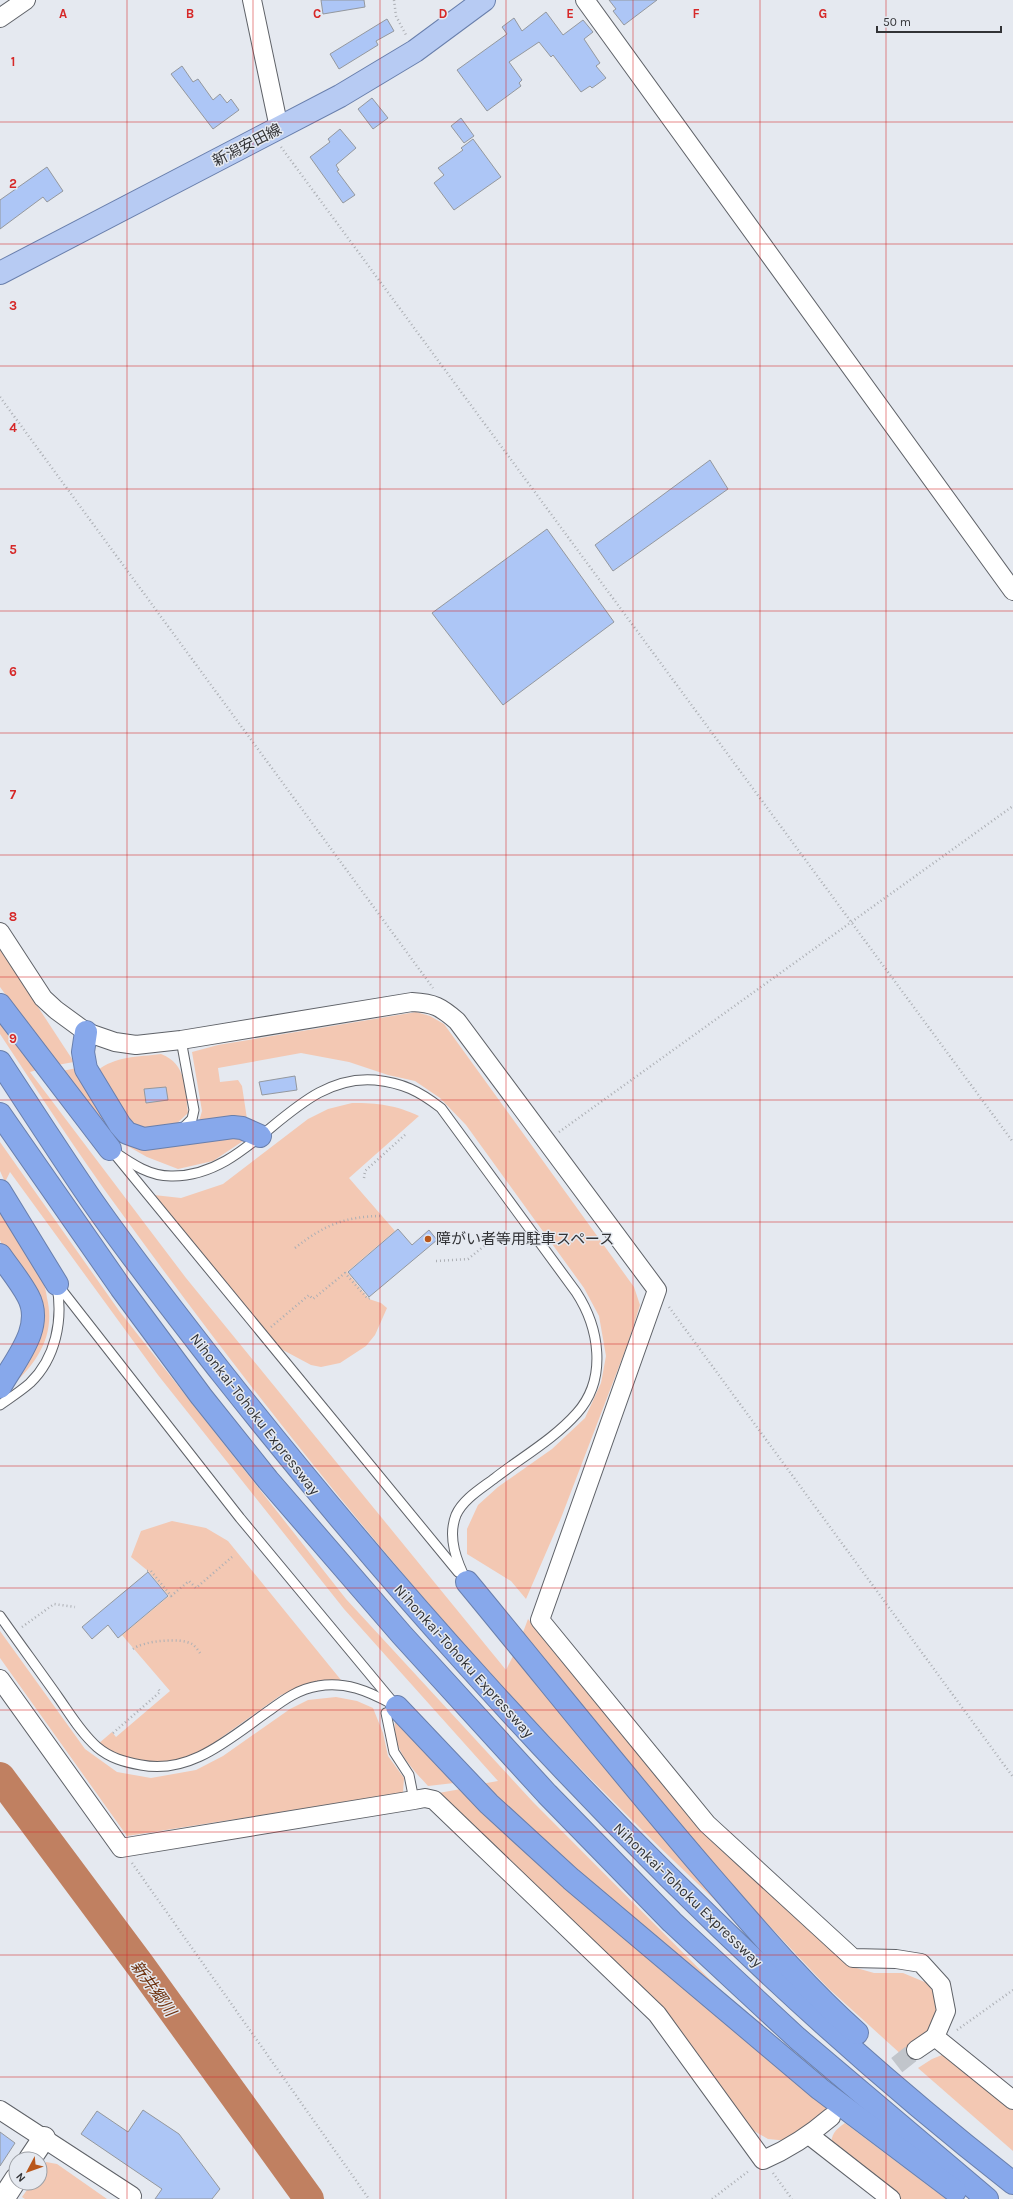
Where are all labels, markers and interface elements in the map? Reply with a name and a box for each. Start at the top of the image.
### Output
text: A [59,6,67,21]
text: B [186,6,194,21]
text: C [313,6,321,21]
text: D [439,6,448,21]
text: E [566,6,574,21]
text: F [692,6,700,21]
text: G [819,6,827,21]
scale bar [877,8,1001,34]
text: 50 m [883,15,911,29]
text: 1 [11,54,15,69]
street label: 新潟安田線 [209,120,285,170]
text: 2 [9,176,17,191]
text: 3 [9,298,17,313]
text: 4 [9,420,17,435]
text: 5 [9,542,17,557]
text: 6 [9,664,17,679]
text: 7 [10,787,17,802]
text: 8 [9,909,17,924]
text: 9 [9,1031,17,1046]
place label: 障がい者等用駐車スペース [436,1230,614,1248]
marker: 障がい者等用駐車スペース [423,1234,433,1244]
street label: Nihonkai-Tohoku Expressway [186,1330,324,1498]
street label: Nihonkai-Tohoku Expressway [390,1581,538,1741]
street label: Nihonkai-Tohoku Expressway [610,1819,766,1971]
water label: 新井郷川 [127,1957,181,2021]
north arrow [8,2151,48,2191]
text: N [13,2170,28,2184]

